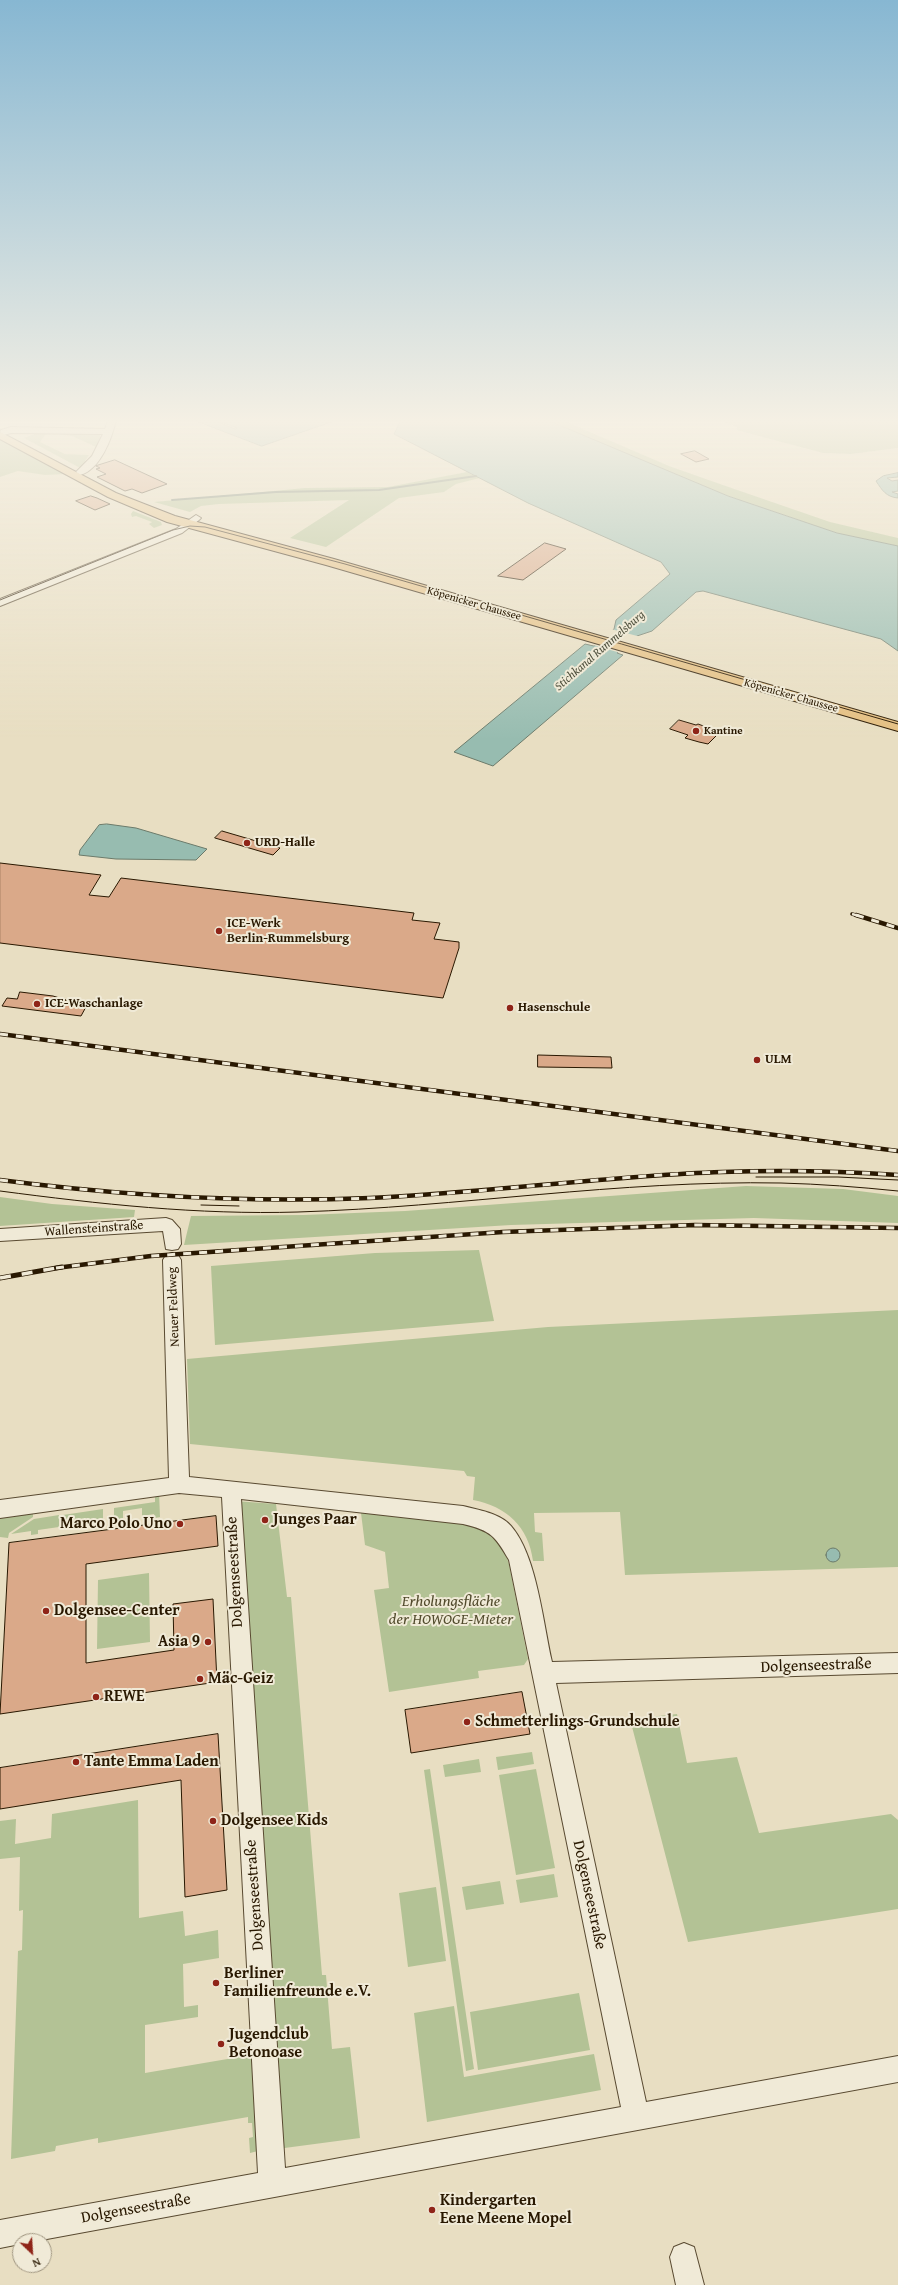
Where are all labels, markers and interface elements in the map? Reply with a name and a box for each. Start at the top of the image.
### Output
street label: Köpenicker Chaussee [426,584,522,624]
water label: Stichkanal Rummelsburg [552,608,648,694]
street label: Köpenicker Chaussee [743,676,839,716]
place label: Kantine [704,724,743,738]
marker: Kantine [691,726,701,736]
place label: URD-Halle [255,835,315,851]
marker: URD-Halle [242,838,252,848]
place label: ICE-Werk Berlin-Rummelsburg [227,916,349,947]
marker: ICE-Werk Berlin-Rummelsburg [214,926,224,936]
place label: ICE-Waschanlage [45,996,143,1012]
marker: ICE-Waschanlage [32,999,42,1009]
place label: Hasenschule [518,1000,590,1016]
marker: Hasenschule [505,1003,515,1013]
place label: ULM [765,1052,792,1068]
marker: ULM [752,1055,762,1065]
street label: Wallensteinstraße [44,1218,144,1240]
street label: Neuer Feldweg [165,1267,183,1347]
place label: Junges Paar [273,1510,357,1530]
place label: Marco Polo Uno [60,1514,172,1534]
marker: Junges Paar [260,1515,270,1525]
street label: Dolgenseestraße [223,1516,247,1628]
marker: Marco Polo Uno [175,1519,185,1529]
park label: Erholungsfläche der HOWOGE-Mieter [389,1592,513,1630]
place label: Dolgensee-Center [54,1601,180,1621]
marker: Dolgensee-Center [41,1606,51,1616]
place label: Asia 9 [158,1632,200,1652]
marker: Asia 9 [203,1637,213,1647]
street label: Dolgenseestraße [760,1654,872,1678]
place label: Mäc-Geiz [208,1669,273,1689]
marker: Mäc-Geiz [195,1674,205,1684]
place label: REWE [104,1687,145,1707]
marker: REWE [91,1692,101,1702]
place label: Schmetterlings-Grundschule [475,1712,680,1732]
marker: Schmetterlings-Grundschule [462,1717,472,1727]
place label: Tante Emma Laden [84,1752,219,1772]
marker: Tante Emma Laden [71,1757,81,1767]
place label: Dolgensee Kids [221,1811,328,1831]
marker: Dolgensee Kids [208,1816,218,1826]
street label: Dolgenseestraße [242,1839,268,1951]
street label: Dolgenseestraße [568,1839,610,1951]
place label: Berliner Familienfreunde e.V. [224,1964,371,2002]
marker: Berliner Familienfreunde e.V. [211,1978,221,1988]
place label: Jugendclub Betonoase [229,2025,309,2063]
marker: Jugendclub Betonoase [216,2039,226,2049]
street label: Dolgenseestraße [80,2190,192,2228]
place label: Kindergarten Eene Meene Mopel [440,2191,572,2229]
marker: Kindergarten Eene Meene Mopel [427,2205,437,2215]
north arrow [12,2233,52,2273]
text: N [30,2254,43,2272]

